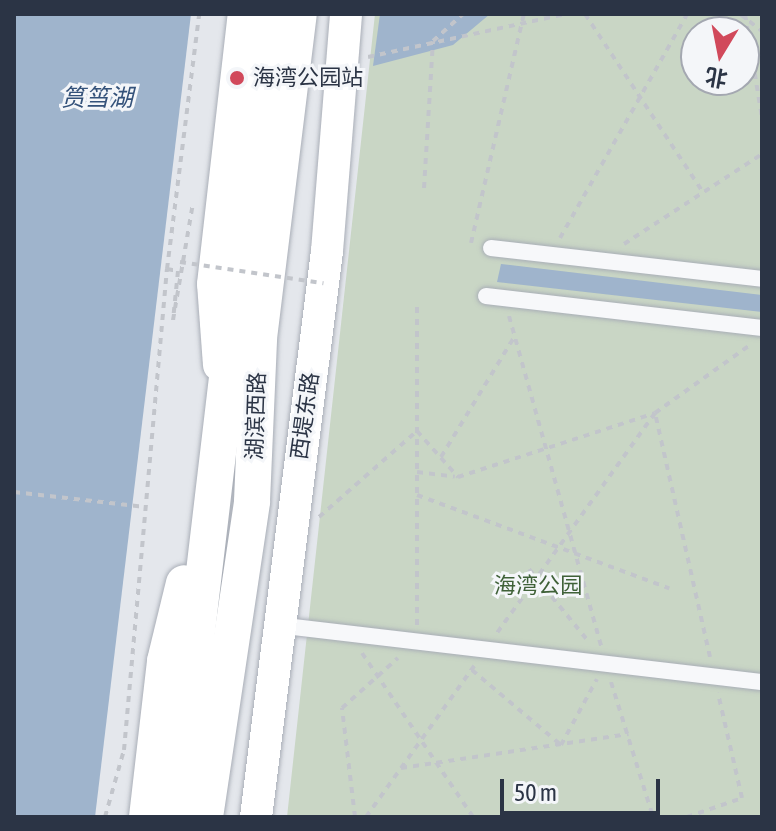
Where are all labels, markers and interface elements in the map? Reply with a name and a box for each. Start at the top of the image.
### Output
north arrow [680,16,760,96]
text: 北 [703,63,729,92]
place label: 海湾公园站 [253,65,363,91]
marker: 海湾公园站 [228,69,246,87]
water label: 筼筜湖 [61,84,133,112]
street label: 西堤东路 [286,371,324,461]
street label: 湖滨西路 [241,372,271,460]
park label: 海湾公园 [494,573,582,599]
scale bar [504,763,664,813]
text: 50 m [514,779,557,806]

